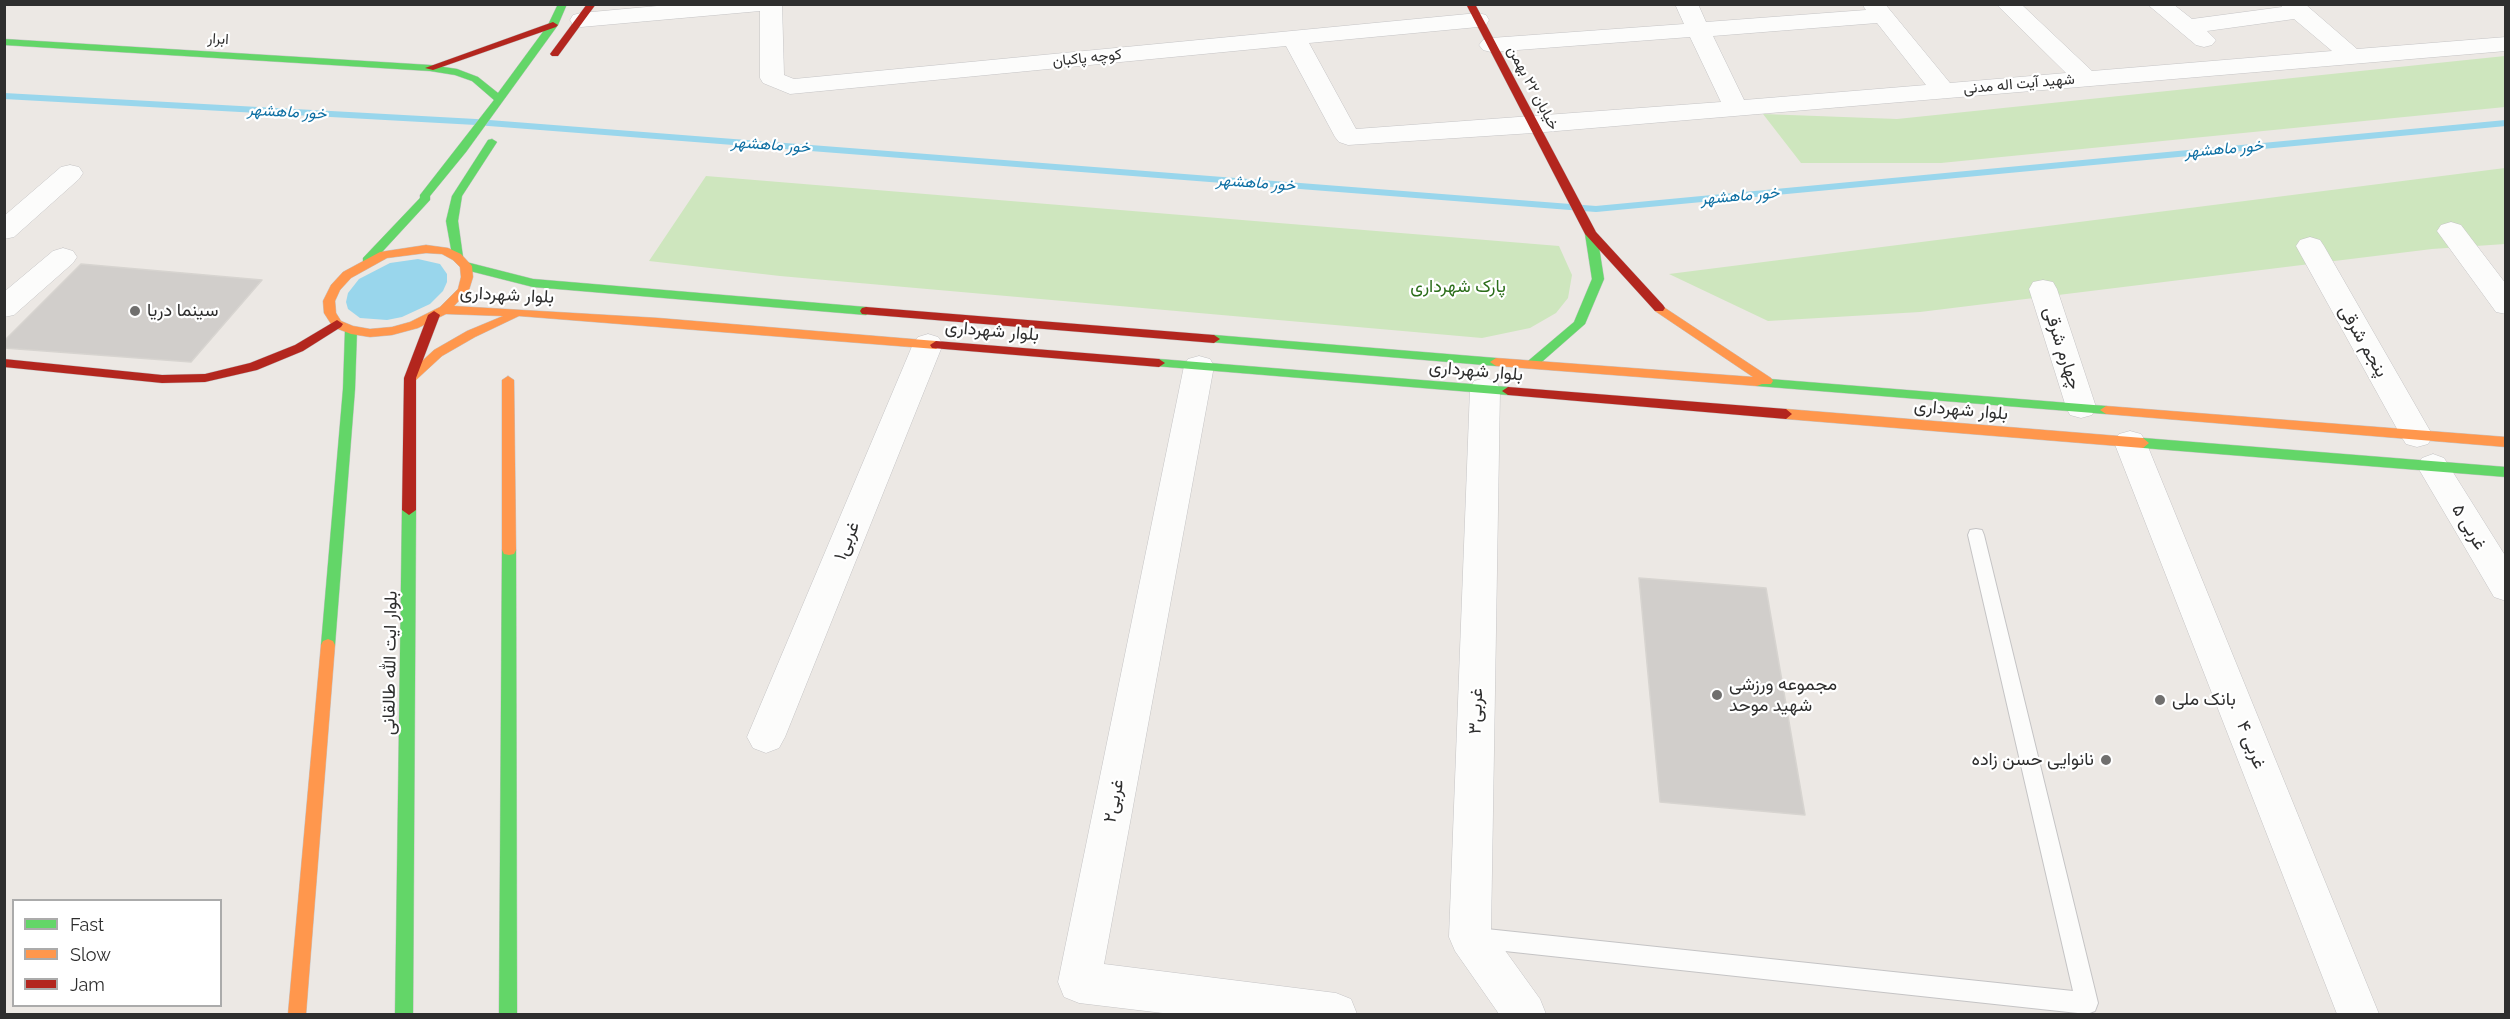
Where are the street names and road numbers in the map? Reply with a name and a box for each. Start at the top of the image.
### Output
street label: ابرار [207,29,229,49]
street label: خیابان ۲۲ بهمن [1503,43,1563,133]
street label: کوچه پاکبان [1051,45,1123,71]
street label: شهید آیت اله مدنی [1963,70,2075,98]
street label: بلوار شهرداری [459,282,555,308]
street label: پنجم شرقی [2334,301,2392,381]
street label: چهارم شرقی [2039,304,2085,392]
street label: بلوار شهرداری [944,316,1040,346]
street label: بلوار شهرداری [1428,356,1524,386]
street label: بلوار شهرداری [1913,395,2009,425]
street label: ۵ غربی [2447,500,2491,554]
street label: ۱غربی [830,519,864,563]
street label: بلوار ایت الله طالقانی [378,591,402,735]
street label: ۳غربی [1464,687,1488,735]
street label: ۴ غربی [2232,718,2270,772]
street label: ۲غربی [1099,777,1129,825]

